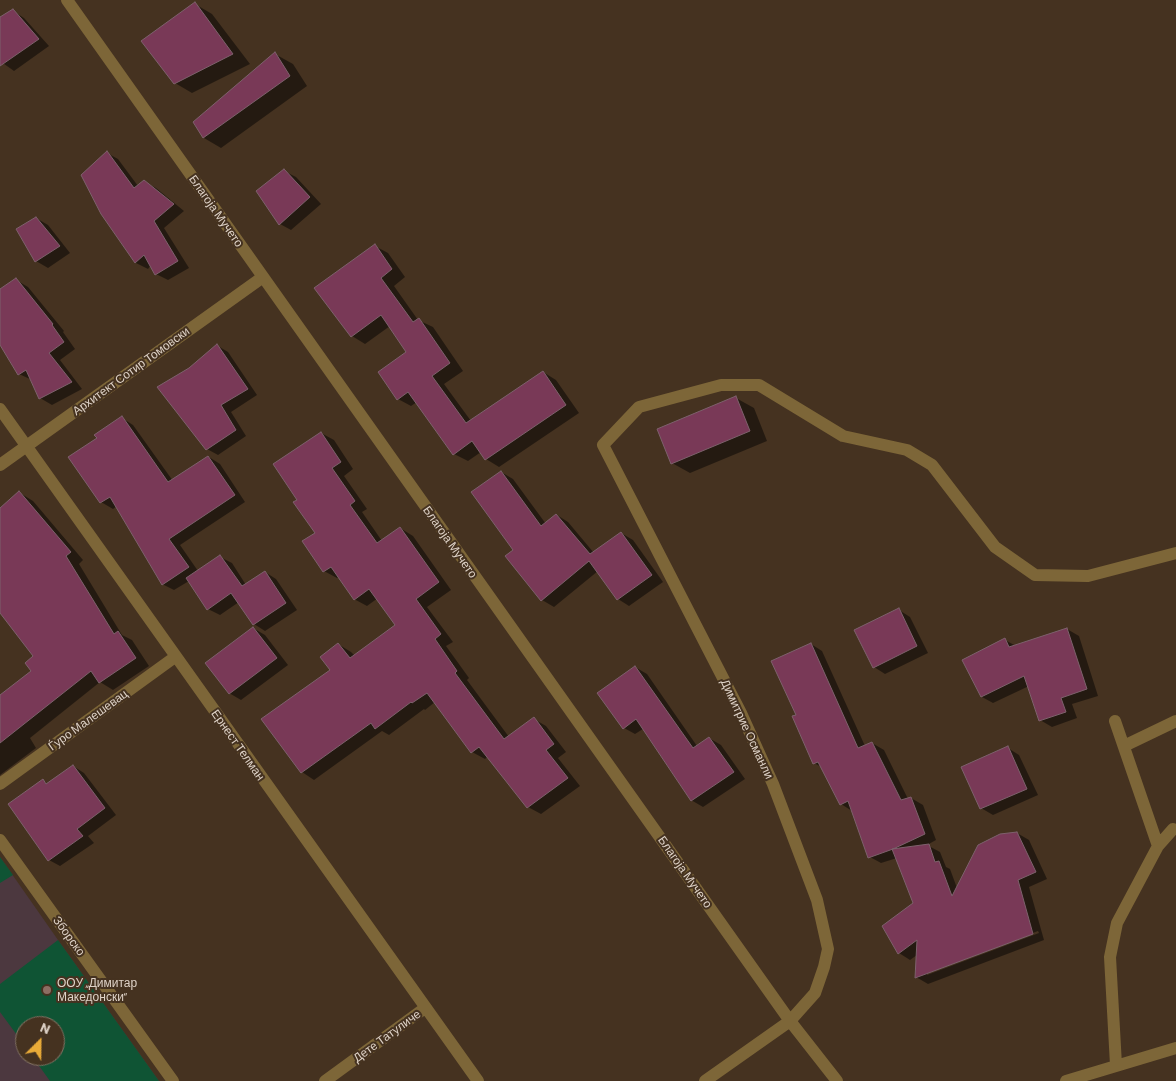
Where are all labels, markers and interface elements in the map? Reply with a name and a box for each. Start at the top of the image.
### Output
street label: Благоја Мучето [186,172,246,250]
street label: Архитект Сотир Томовски [70,324,192,418]
street label: Благоја Мучето [420,503,480,581]
street label: Димитрие Османли [718,677,776,781]
street label: Ѓуро Малешевац [45,686,131,754]
street label: Ернест Телман [208,707,268,783]
street label: Благоја Мучето [655,833,715,911]
street label: Зборско [50,913,88,959]
place label: ООУ „Димитар Македонски“ [57,976,137,1004]
marker: ООУ „Димитар Македонски“ [41,984,53,996]
street label: Дете Татуличе [350,1007,424,1065]
north arrow [15,1016,65,1066]
text: N [38,1018,53,1037]

